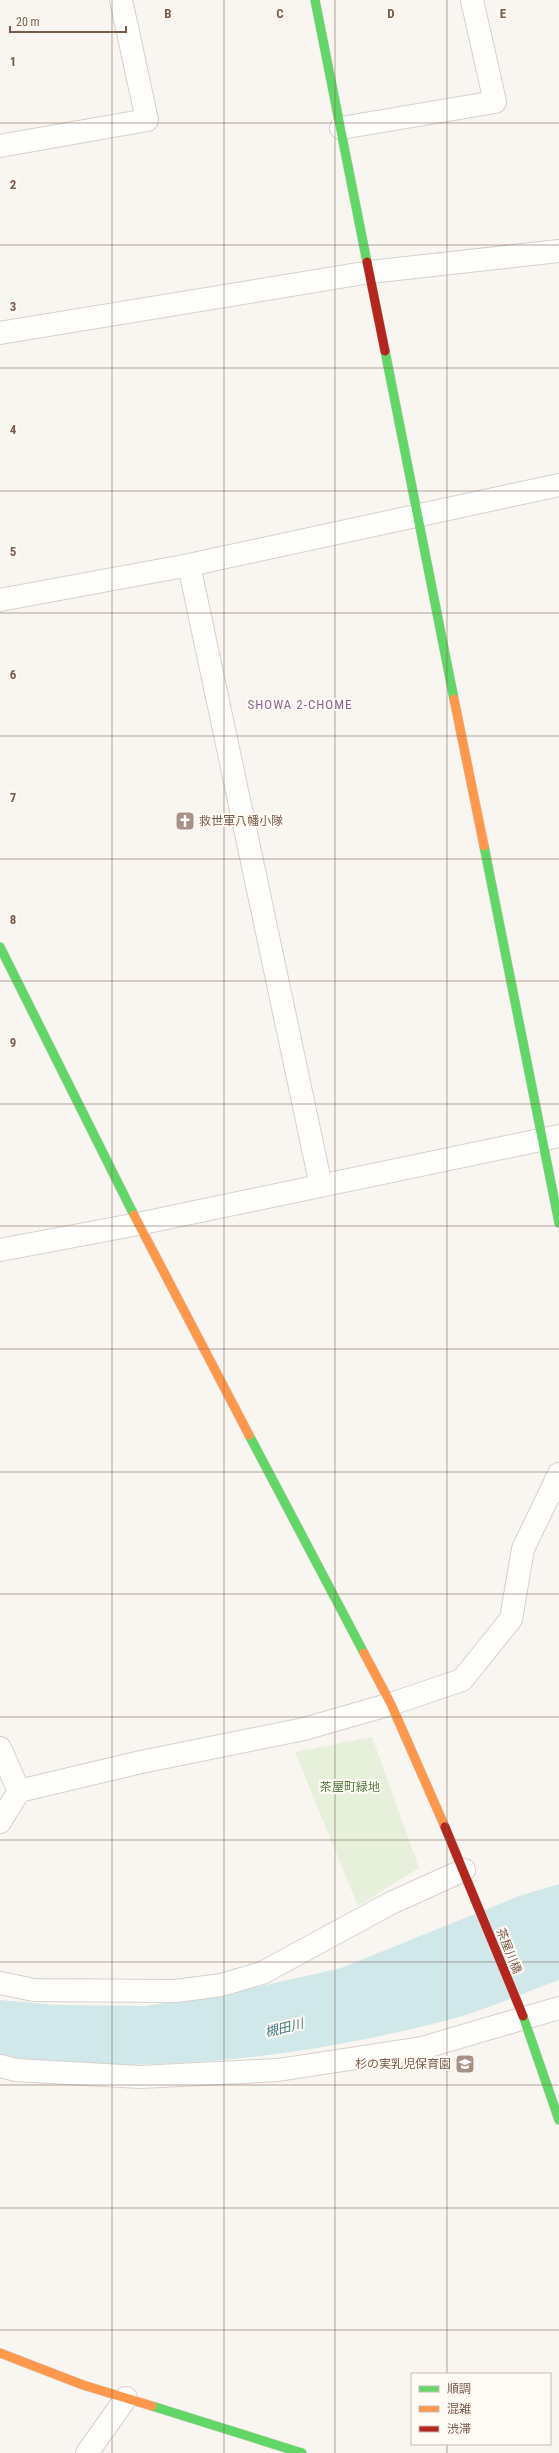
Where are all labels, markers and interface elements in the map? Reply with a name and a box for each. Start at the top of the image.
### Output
text: B [164,6,172,21]
text: C [276,6,284,21]
text: D [387,6,395,21]
text: E [500,6,507,21]
scale bar [10,8,126,34]
text: 20 m [16,15,40,29]
text: 1 [10,54,16,69]
text: 2 [10,177,17,192]
text: 3 [10,299,16,314]
text: 4 [10,422,17,437]
text: 5 [10,544,17,559]
text: 6 [10,667,17,682]
district label: SHOWA 2-CHOME [248,697,352,712]
text: 7 [10,790,17,805]
church icon: 救世軍八幡小隊 [174,810,196,832]
place label: 救世軍八幡小隊 [199,814,283,828]
text: 8 [10,912,16,927]
text: 9 [10,1035,16,1050]
park label: 茶屋町緑地 [320,1780,380,1794]
street label: 茶屋川橋 [494,1926,524,1976]
water label: 槻田川 [263,2016,307,2040]
school or university icon: 杉の実乳児保育園 [454,2053,476,2075]
place label: 杉の実乳児保育園 [355,2057,451,2071]
legend [411,2373,551,2445]
text: 順調 [447,2382,471,2396]
text: 混雑 [447,2402,471,2416]
text: 渋滞 [447,2422,471,2436]

